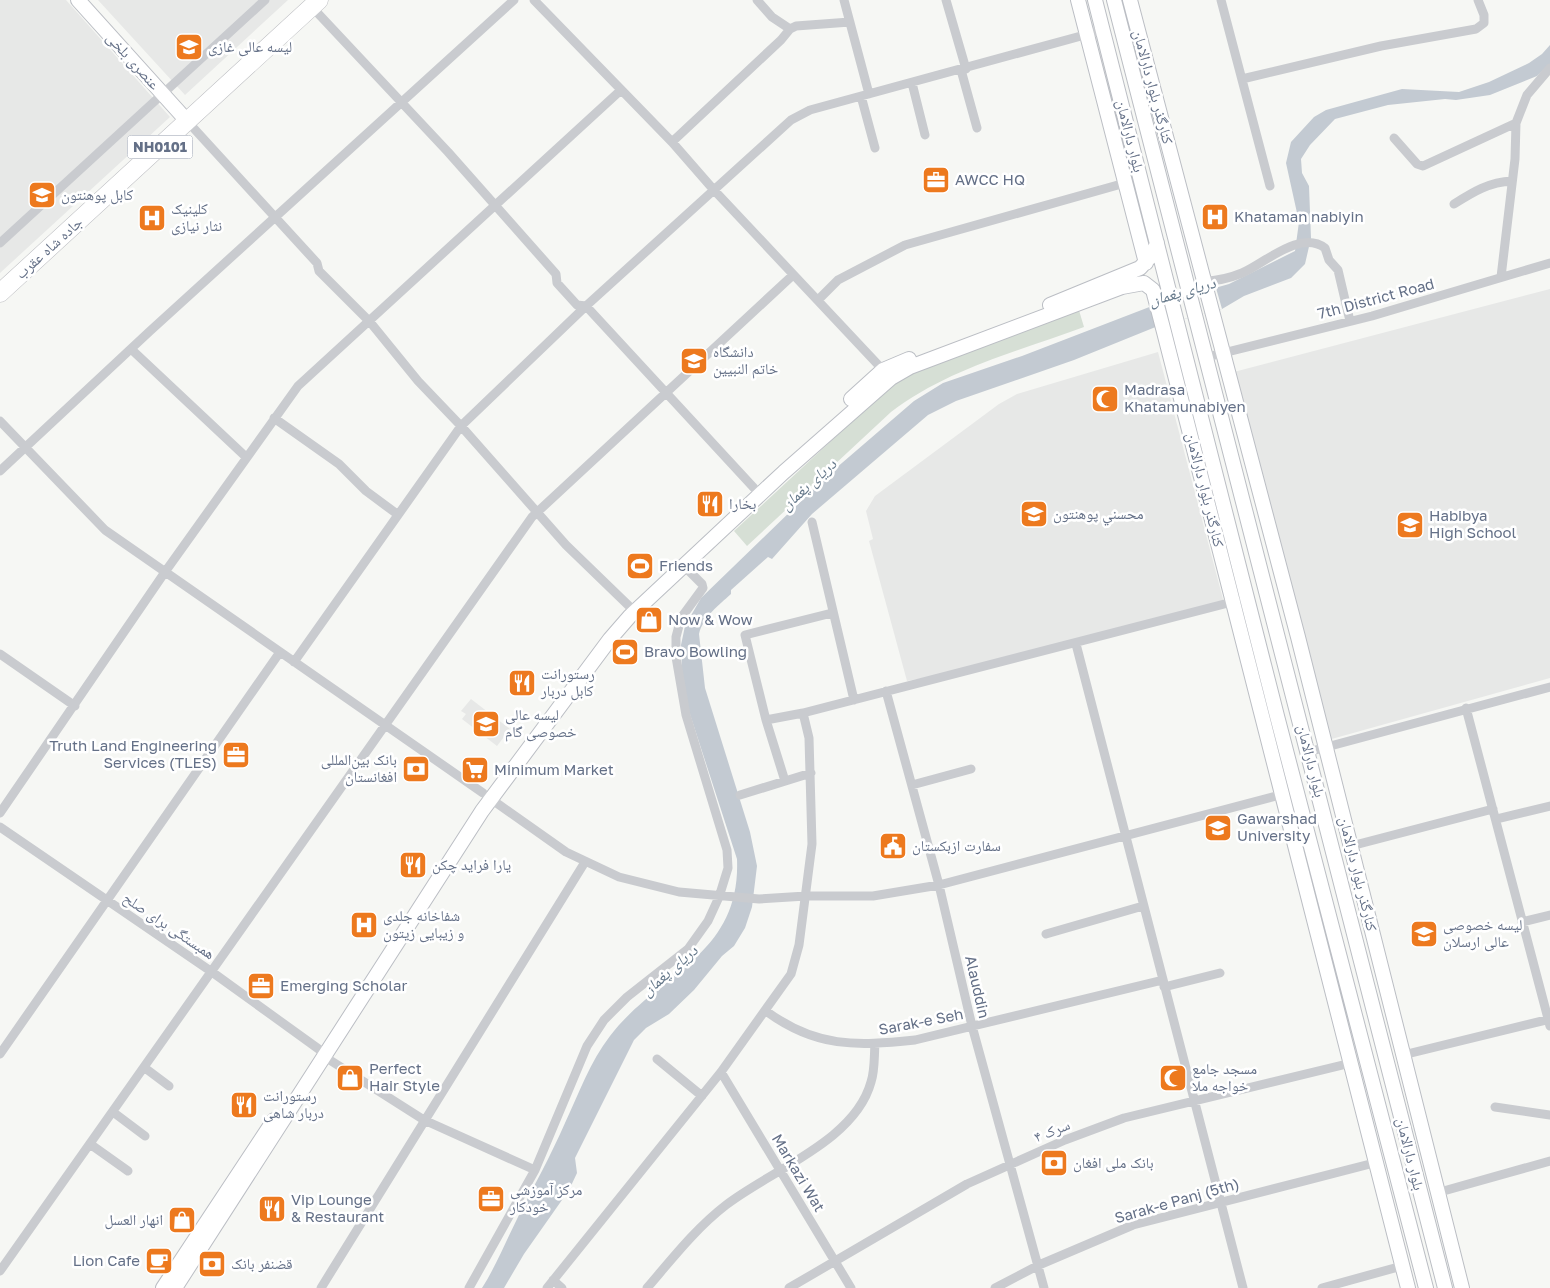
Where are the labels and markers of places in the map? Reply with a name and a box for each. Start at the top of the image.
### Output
school or university icon: لیسه عالی غازی [174,32,204,62]
place label: لیسه عالی غازی [208,37,292,57]
office icon: AWCC HQ [921,165,951,195]
place label: AWCC HQ [955,170,1025,188]
school or university icon: کابل پوهنتون [27,180,57,210]
place label: کابل پوهنتون [61,185,133,205]
place label: کلینیک نثار نیازی [171,199,222,236]
hospital icon: Khataman nabiyin [1200,202,1230,232]
hospital icon: کلینیک نثار نیازی [137,203,167,233]
place label: Khataman nabiyin [1234,207,1364,225]
place label: دانشگاه خاتم النبیین [713,342,779,379]
school or university icon: دانشگاه خاتم النبیین [679,346,709,376]
place label: Madrasa Khatamunabiyen [1124,380,1246,415]
mosque icon: Madrasa Khatamunabiyen [1090,384,1120,414]
restaurant icon: بخارا [695,489,725,519]
place label: بخارا [729,494,756,513]
school or university icon: محسني پوهنتون [1019,499,1049,529]
place label: محسني پوهنتون [1053,504,1144,526]
place label: Habibya High School [1429,506,1517,541]
school or university icon: Habibya High School [1395,510,1425,540]
sports icon: Friends [625,551,655,581]
place label: Friends [659,556,713,574]
shop icon: Now & Wow [634,605,664,635]
place label: Now & Wow [668,610,753,628]
sports icon: Bravo Bowling [610,637,640,667]
place label: Bravo Bowling [644,642,747,660]
place label: رستورانت کابل دربار [540,664,595,701]
restaurant icon: رستورانت کابل دربار [507,668,537,698]
place label: لیسه عالی خصوصی گام [505,705,577,742]
school or university icon: لیسه عالی خصوصی گام [471,709,501,739]
place label: Truth Land Engineering Services (TLES) [49,736,217,771]
office icon: Truth Land Engineering Services (TLES) [221,740,251,770]
place label: بانک بین‌المللی افغانستان [321,750,397,787]
bank icon: بانک بین‌المللی افغانستان [401,754,431,784]
supermarket icon: Minimum Market [460,755,490,785]
place label: Minimum Market [494,760,614,778]
place label: Gawarshad University [1237,809,1317,844]
school or university icon: Gawarshad University [1203,813,1233,843]
public building icon: سفارت ازبکستان [878,831,908,861]
place label: سفارت ازبکستان [912,836,1001,856]
restaurant icon: یارا فراید چکن [398,850,428,880]
place label: یارا فراید چکن [432,855,512,875]
place label: شفاخانه جلدی و زیبایی زیتون [383,906,464,943]
hospital icon: شفاخانه جلدی و زیبایی زیتون [349,910,379,940]
place label: لیسه خصوصی عالی ارسلان [1443,915,1522,952]
school or university icon: لیسه خصوصی عالی ارسلان [1409,919,1439,949]
office icon: Emerging Scholar [246,971,276,1001]
place label: Emerging Scholar [280,976,408,994]
place label: Perfect Hair Style [369,1059,440,1094]
place label: مسجد جامع خواجه ملا [1192,1059,1257,1095]
shop icon: Perfect Hair Style [335,1063,365,1093]
mosque icon: مسجد جامع خواجه ملا [1158,1063,1188,1093]
place label: رستورانت دربار شاهی [263,1086,324,1123]
restaurant icon: رستورانت دربار شاهی [229,1090,259,1120]
bank icon: بانک ملی افغان [1039,1148,1069,1178]
place label: بانک ملی افغان [1073,1153,1154,1173]
place label: مرکز آموزشی خودکار [509,1180,582,1216]
office icon: مرکز آموزشی خودکار [476,1184,506,1214]
place label: Vip Lounge & Restaurant [291,1190,384,1225]
restaurant icon: Vip Lounge & Restaurant [257,1194,287,1224]
shop icon: انهار العسل [167,1205,197,1235]
place label: انهار العسل [104,1210,163,1230]
cafe icon: Lion Cafe [144,1246,174,1276]
bank icon: قضنفر بانک [197,1249,227,1279]
place label: Lion Cafe [73,1251,140,1269]
place label: قضنفر بانک [231,1254,293,1273]

